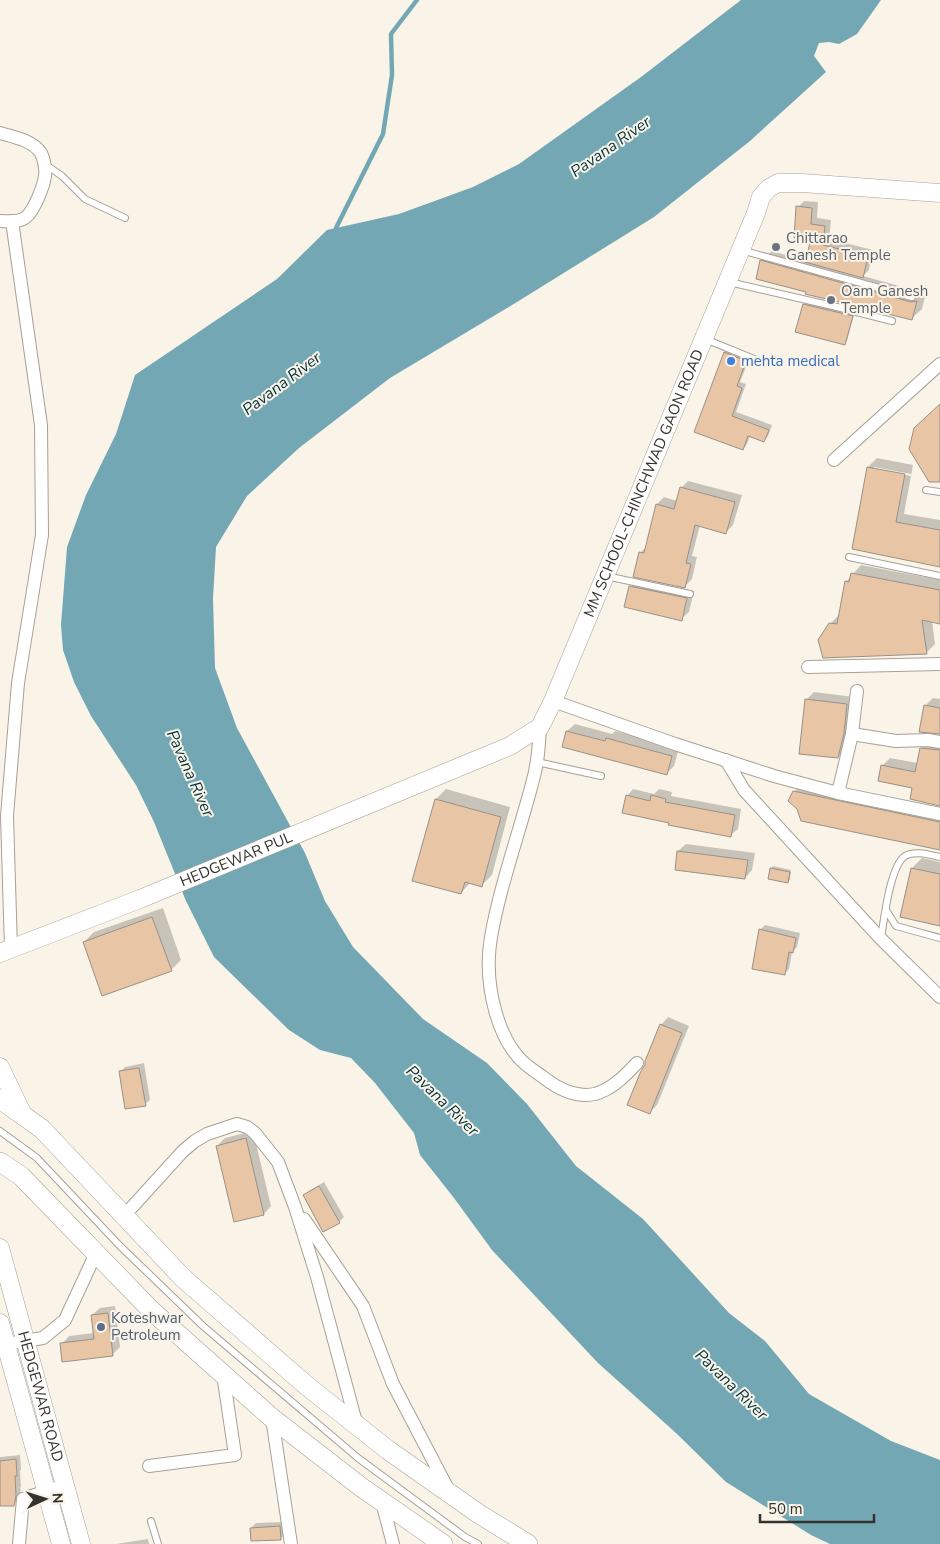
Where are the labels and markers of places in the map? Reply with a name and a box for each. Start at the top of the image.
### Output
place label: Chittarao Ganesh Temple [786,228,891,265]
marker: Chittarao Ganesh Temple [770,241,782,253]
place label: Oam Ganesh Temple [841,281,928,318]
marker: Oam Ganesh Temple [825,294,837,306]
place label: mehta medical [741,351,840,371]
marker: mehta medical [725,355,737,367]
place label: Koteshwar Petroleum [111,1308,184,1345]
marker: Koteshwar Petroleum [95,1321,107,1333]

